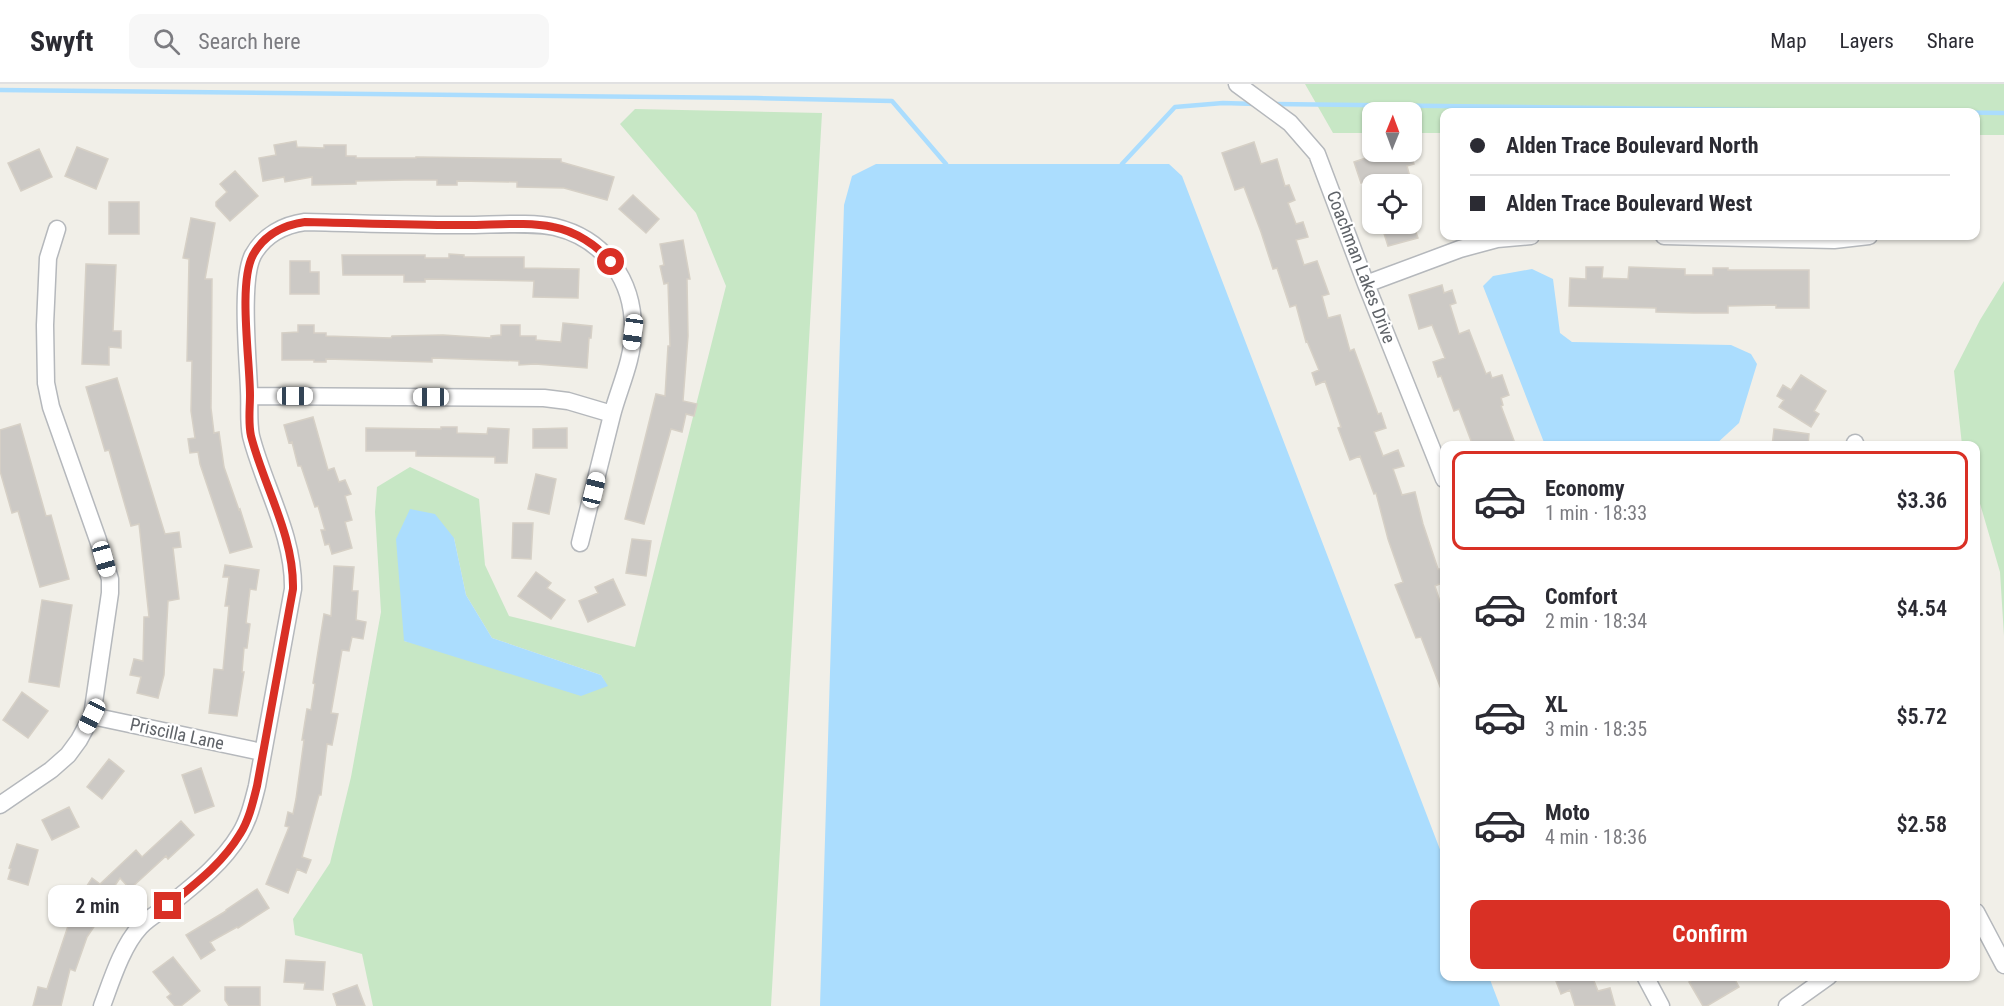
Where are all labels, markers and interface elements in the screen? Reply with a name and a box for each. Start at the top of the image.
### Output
search box [129,14,549,68]
text: Swyft [30,25,93,58]
icon: search [150,25,183,58]
text: Search here [198,29,301,54]
text: Map [1770,29,1807,53]
text: Layers [1840,29,1894,53]
text: Share [1927,29,1974,53]
north arrow [1362,102,1422,162]
map controls [1362,102,1422,234]
text: Alden Trace Boulevard North [1506,133,1759,158]
button: locate [1362,174,1422,234]
street label: Coachman Lakes Drive [1323,188,1400,346]
text: Alden Trace Boulevard West [1506,191,1752,216]
route start [597,248,624,275]
car [622,313,644,351]
car [277,387,313,405]
car [413,388,449,406]
car [581,470,607,510]
icon: car [1473,474,1527,528]
text: Economy [1545,476,1625,501]
text: $3.36 [1896,488,1947,513]
text: 1 min · 18:33 [1545,501,1647,525]
car [90,539,118,579]
icon: car [1473,582,1527,636]
text: Comfort [1545,584,1618,609]
text: $4.54 [1896,596,1947,621]
text: 2 min · 18:34 [1545,609,1647,633]
icon: car [1473,690,1527,744]
text: XL [1545,692,1568,717]
car [76,696,108,736]
text: $5.72 [1896,704,1947,729]
street label: Priscilla Lane [128,713,226,754]
text: 3 min · 18:35 [1545,717,1647,741]
icon: car [1473,798,1527,852]
text: Moto [1545,800,1590,825]
text: $2.58 [1896,812,1947,837]
text: 4 min · 18:36 [1545,825,1647,849]
callout: 2 min [48,885,147,927]
route end [154,892,181,919]
text: 2 min [75,894,120,918]
button: Confirm [1470,900,1950,969]

